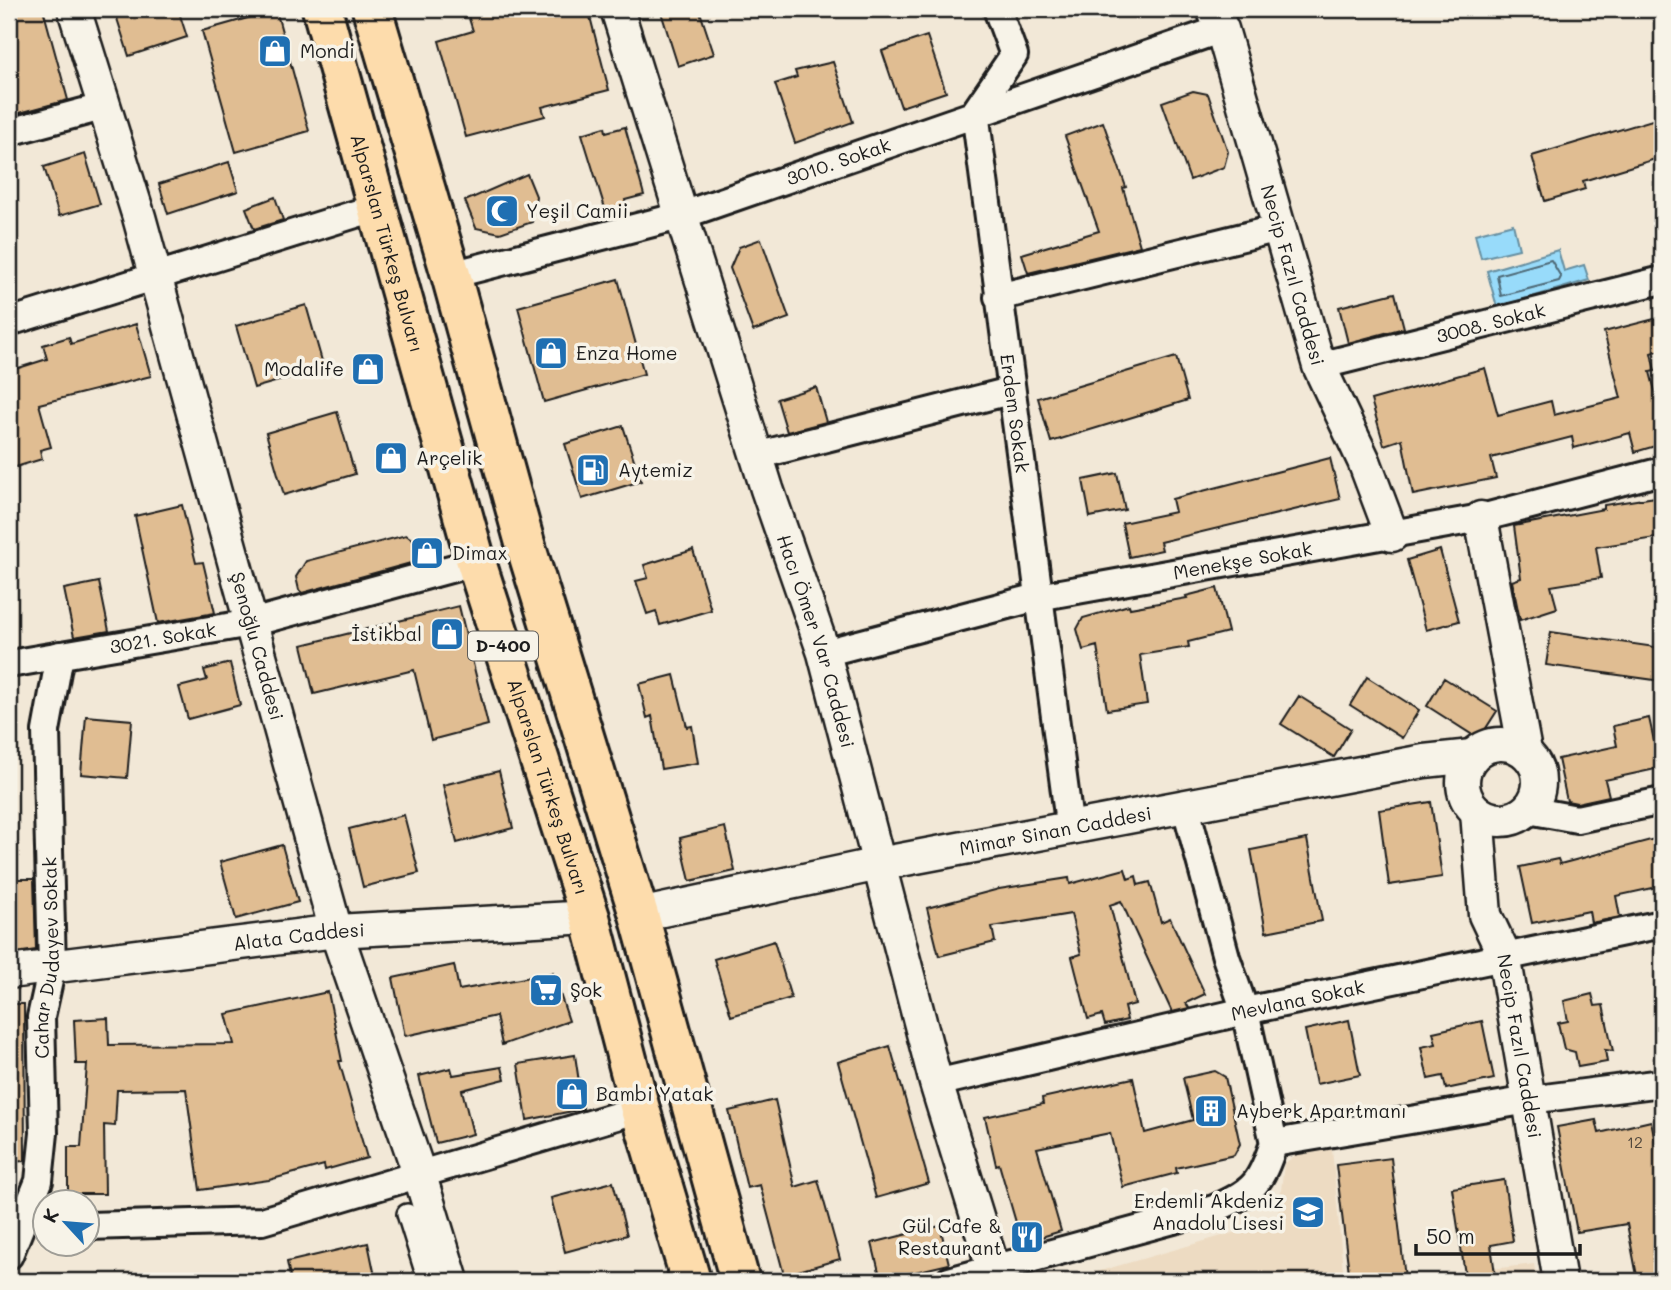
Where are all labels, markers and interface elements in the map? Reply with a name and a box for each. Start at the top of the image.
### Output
shop icon: Mondi [256,32,294,70]
place label: Mondi [300,38,355,63]
street label: Alparslan Türkeş Bulvarı [345,131,430,355]
street label: 3010. Sokak [783,131,894,190]
street label: Necip Fazıl Caddesi [1255,182,1331,368]
mosque icon: Yeşil Camii [483,192,521,230]
place label: Yeşil Camii [526,198,628,223]
street label: 3008. Sokak [1433,297,1548,348]
shop icon: Enza Home [532,334,570,372]
place label: Enza Home [576,340,678,365]
shop icon: Modalife [349,350,387,388]
street label: Erdem Sokak [995,352,1036,474]
place label: Modalife [264,356,344,381]
shop icon: Arçelik [372,439,410,477]
place label: Arçelik [416,445,482,470]
fuel station icon: Aytemiz [574,451,612,489]
place label: Aytemiz [618,457,693,482]
street label: Hacı Ömer Var Caddesi [772,531,861,751]
shop icon: Dimax [408,534,446,572]
street label: Menekşe Sokak [1171,535,1314,585]
place label: Dimax [452,540,508,565]
street label: Şenoğlu Caddesi [225,569,290,723]
shop icon: İstikbal [428,615,466,653]
street label: 3021. Sokak [108,616,218,659]
place label: İstikbal [351,621,422,646]
road number: D-400 [468,632,538,660]
street label: Alparslan Türkeş Bulvarı [502,675,595,898]
street label: Mimar Sinan Caddesi [957,800,1154,861]
street label: Cahar Dudayev Sokak [27,857,64,1059]
street label: Alata Caddesi [231,916,365,956]
street label: Necip Fazıl Caddesi [1492,952,1548,1140]
supermarket icon: Şok [527,971,565,1009]
street label: Mevlana Sokak [1228,973,1367,1026]
place label: Şok [570,977,602,1002]
shop icon: Bambi Yatak [553,1075,591,1113]
place label: Bambi Yatak [596,1081,713,1106]
building icon: Ayberk Apartmanı [1192,1092,1230,1130]
place label: Ayberk Apartmanı [1236,1098,1407,1123]
house number: 12 [1627,1131,1643,1152]
north arrow [32,1188,102,1258]
place label: Erdemli Akdeniz Anadolu Lisesi [1134,1188,1284,1235]
school or university icon: Erdemli Akdeniz Anadolu Lisesi [1289,1193,1327,1231]
text: K [36,1204,64,1226]
place label: Gül Cafe & Restaurant [898,1213,1002,1260]
scale bar [1416,1213,1580,1257]
restaurant icon: Gül Cafe & Restaurant [1008,1218,1046,1256]
text: 50 m [1426,1222,1475,1249]

